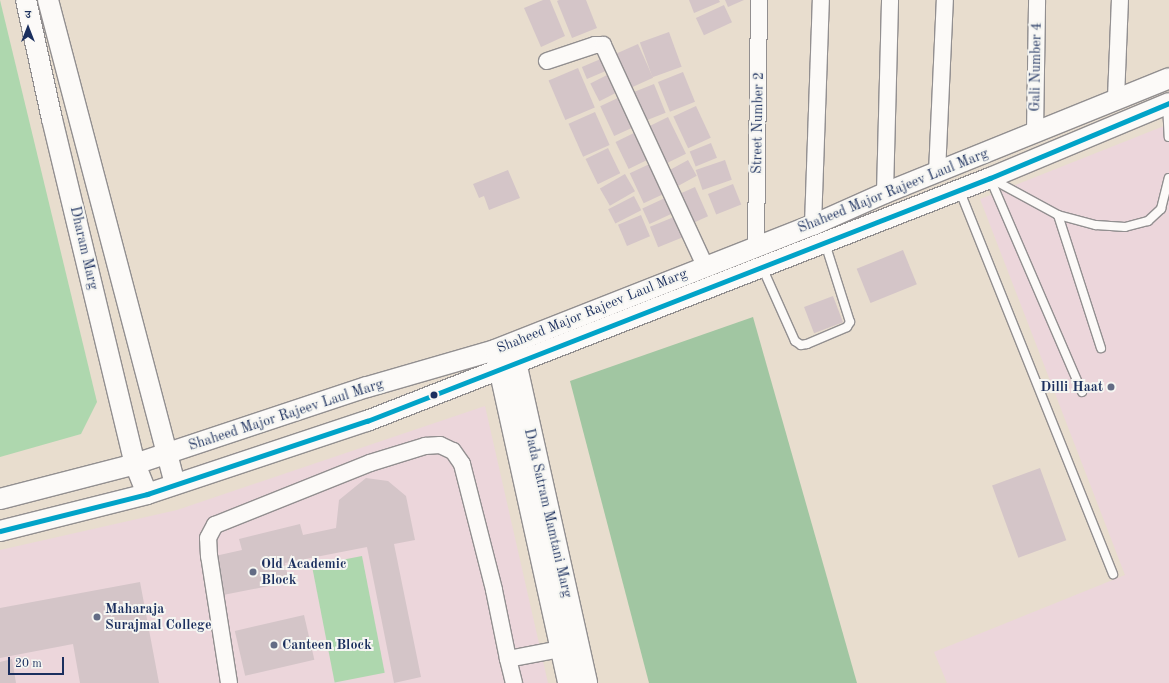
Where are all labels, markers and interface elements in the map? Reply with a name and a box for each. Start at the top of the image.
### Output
north arrow [8,8,48,48]
text: उ [25,10,31,21]
street label: Gali Number 4 [1027,22,1045,112]
street label: Street Number 2 [749,72,767,174]
street label: Shaheed Major Rajeev Laul Marg [795,145,991,237]
street label: Dharam Marg [66,205,102,291]
street label: Shaheed Major Rajeev Laul Marg [494,265,690,357]
street label: Shaheed Major Rajeev Laul Marg [187,376,385,454]
place label: Dilli Haat [1040,379,1103,395]
marker: Dilli Haat [1106,382,1116,392]
unlabelled marker [429,390,439,400]
street label: Dada Satram Mamtani Marg [520,427,576,599]
place label: Old Academic Block [261,556,346,588]
marker: Old Academic Block [248,567,258,577]
place label: Maharaja Surajmal College [105,601,211,634]
marker: Maharaja Surajmal College [92,612,102,622]
place label: Canteen Block [282,637,372,653]
marker: Canteen Block [269,640,279,650]
scale bar [10,649,66,675]
text: 20 m [15,658,42,670]

